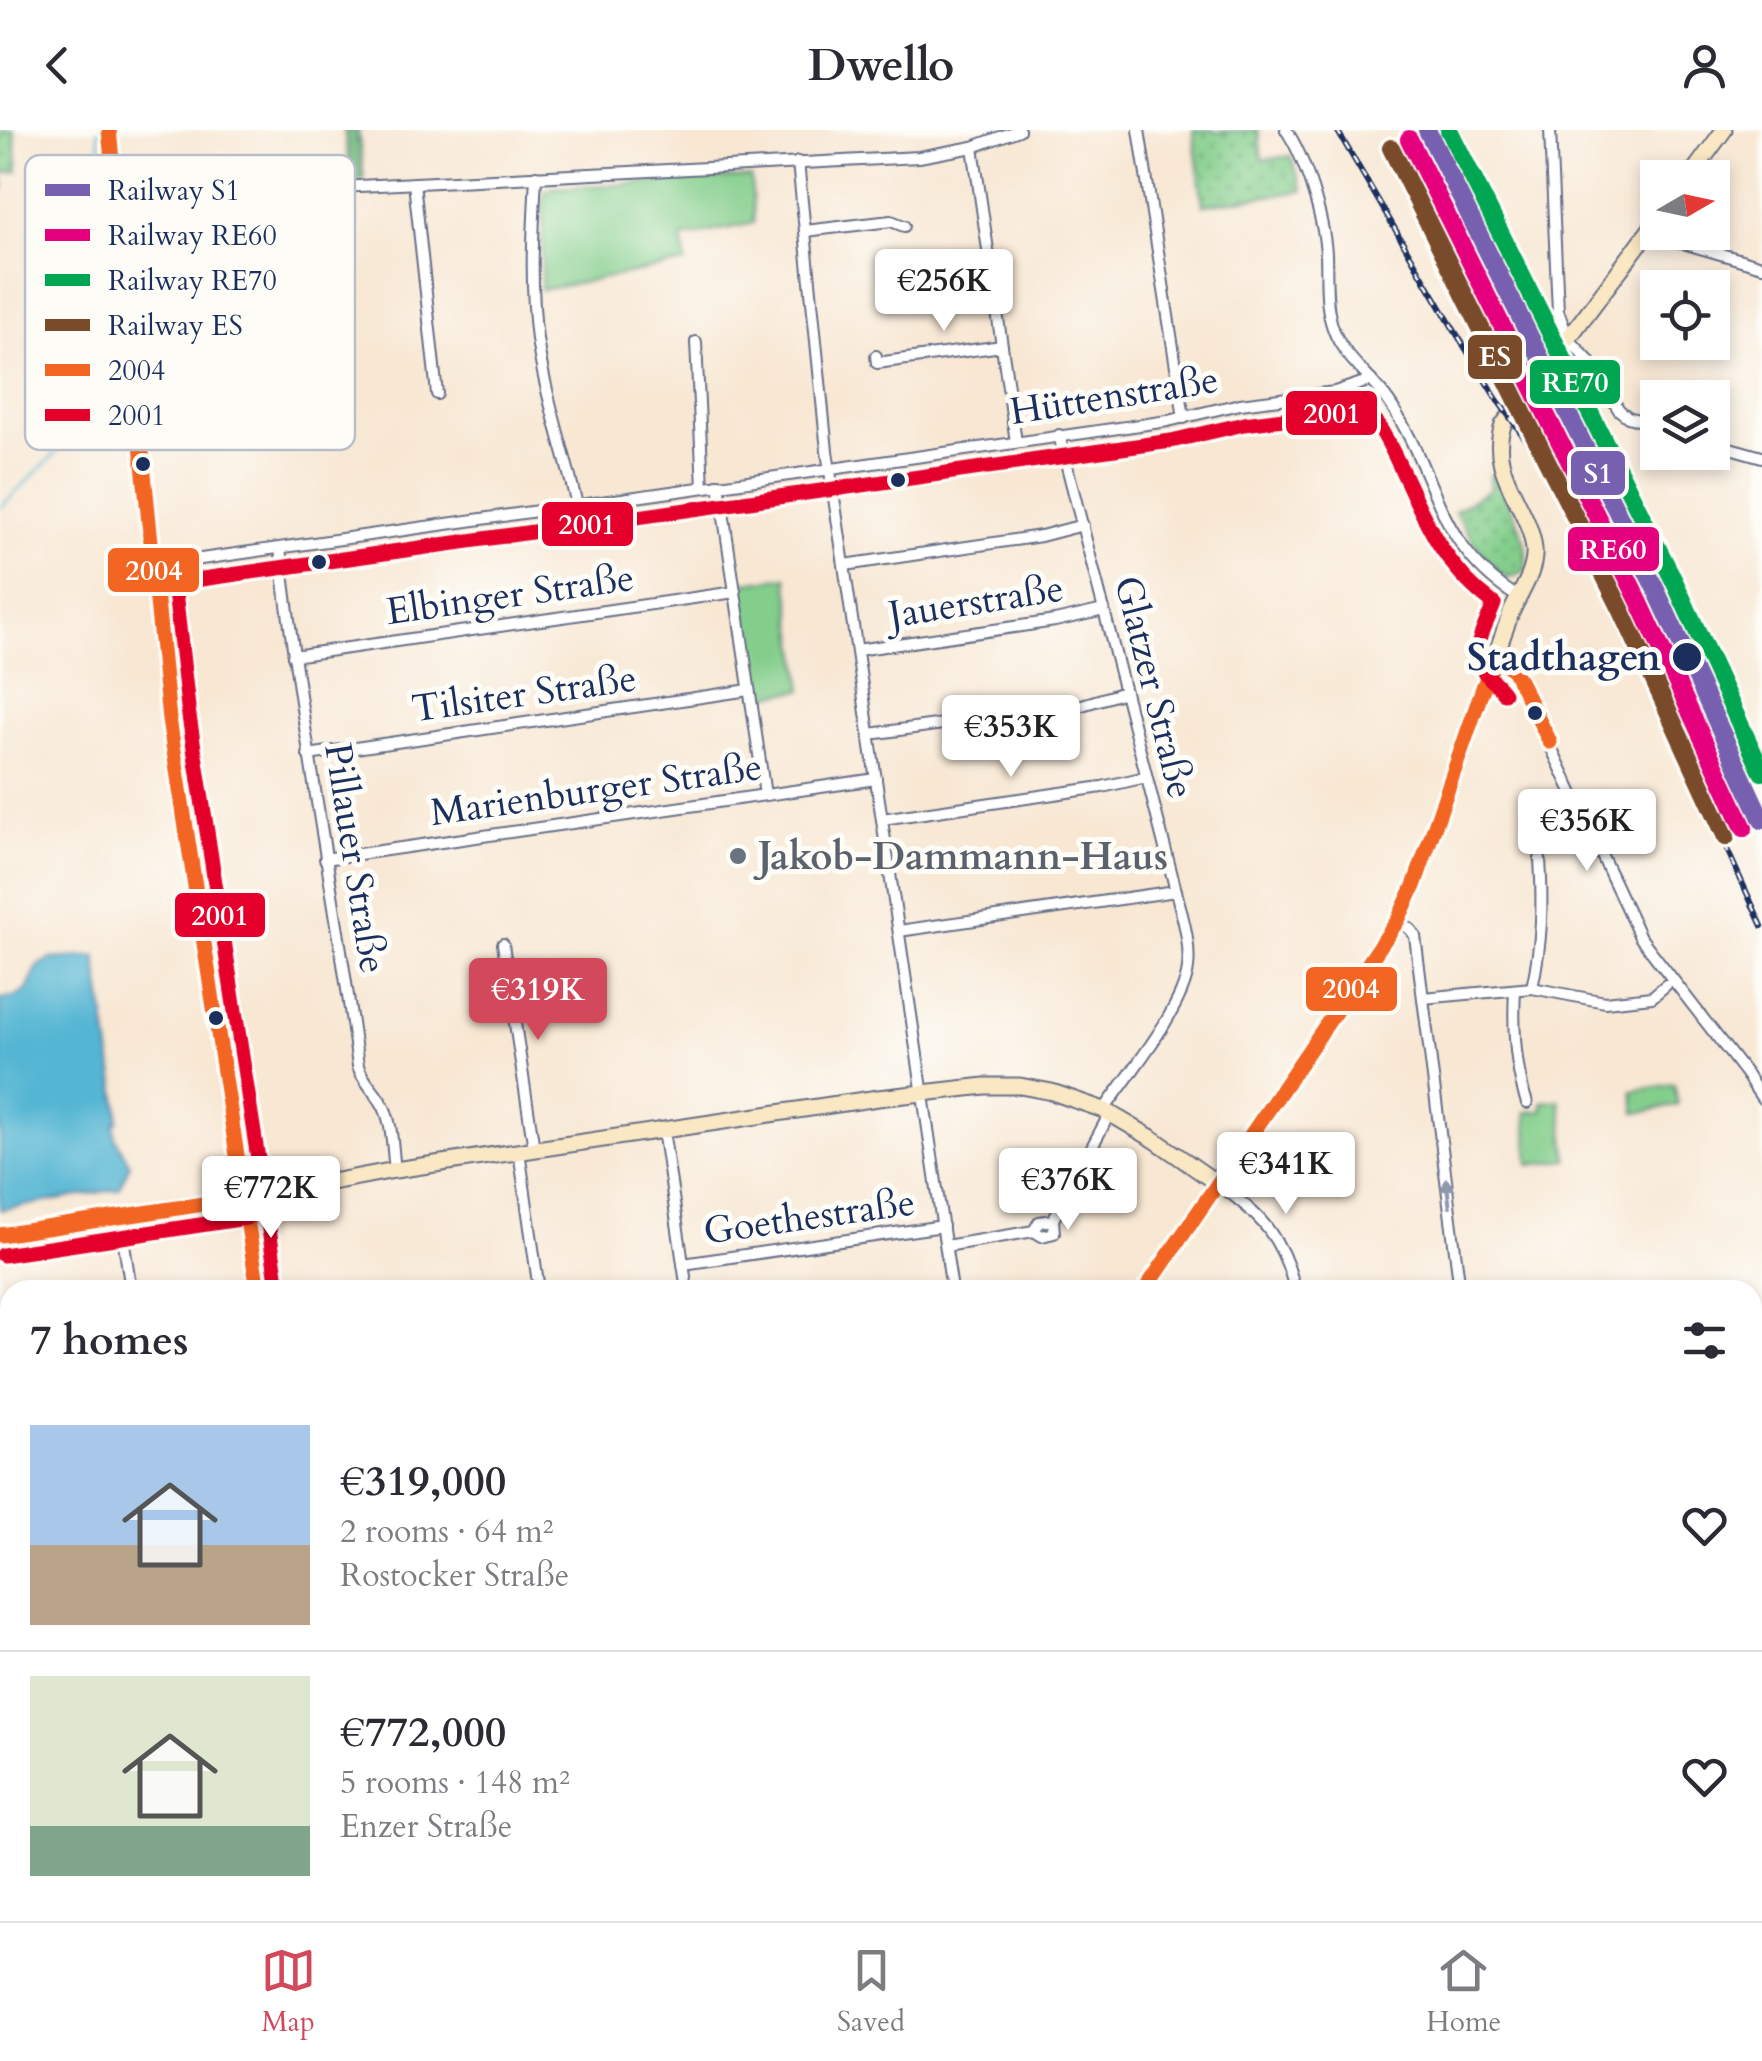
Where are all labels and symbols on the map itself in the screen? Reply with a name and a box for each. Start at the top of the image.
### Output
legend [25,155,355,450]
north arrow [1640,160,1730,250]
text: Railway S1 [108,172,240,210]
text: Railway RE60 [108,217,277,255]
pin: €256K [874,249,1014,334]
text: Railway RE70 [108,262,277,300]
text: Railway ES [108,307,243,345]
line badge: ES [1466,333,1524,381]
text: ES [1479,338,1511,376]
text: 2004 [108,352,165,390]
street label: Hüttenstraße [1006,354,1222,438]
line badge: RE70 [1528,358,1622,406]
text: RE70 [1541,364,1609,402]
line badge: 2001 [1284,389,1379,437]
text: 2001 [1303,395,1361,433]
text: 2001 [108,397,165,435]
line badge: S1 [1569,449,1627,497]
unlabelled marker [133,454,153,474]
text: S1 [1583,455,1613,493]
unlabelled marker [888,470,908,490]
line badge: 2001 [540,500,635,548]
text: 2001 [558,506,616,544]
line badge: RE60 [1566,525,1661,573]
text: RE60 [1579,531,1647,569]
line badge: 2004 [106,546,201,594]
text: 2004 [125,552,183,590]
unlabelled marker [309,552,329,572]
street label: Elbinger Straße [383,552,637,638]
street label: Jauerstraße [880,563,1067,642]
street label: Glatzer Straße [1101,570,1207,804]
place label: Stadthagen [1467,632,1662,684]
marker: Stadthagen [1670,640,1704,674]
street label: Tilsiter Straße [409,653,640,735]
pin: €353K [941,695,1081,780]
unlabelled marker [1525,703,1545,723]
street label: Pillauer Straße [311,739,399,977]
street label: Marienburger Straße [427,741,765,839]
pin: €356K [1517,789,1657,874]
place label: Jakob-Dammann-Haus [753,831,1168,883]
marker: Jakob-Dammann-Haus [727,845,749,867]
line badge: 2001 [173,891,267,939]
text: 2001 [191,897,249,935]
pin: €319K [468,958,608,1043]
line badge: 2004 [1304,965,1399,1013]
text: 2004 [1322,970,1380,1008]
unlabelled marker [206,1008,226,1028]
pin: €341K [1216,1132,1356,1217]
pin: €376K [998,1148,1138,1233]
pin: €772K [201,1156,341,1241]
street label: Goethestraße [700,1176,918,1258]
one-way arrow [1439,1177,1455,1209]

